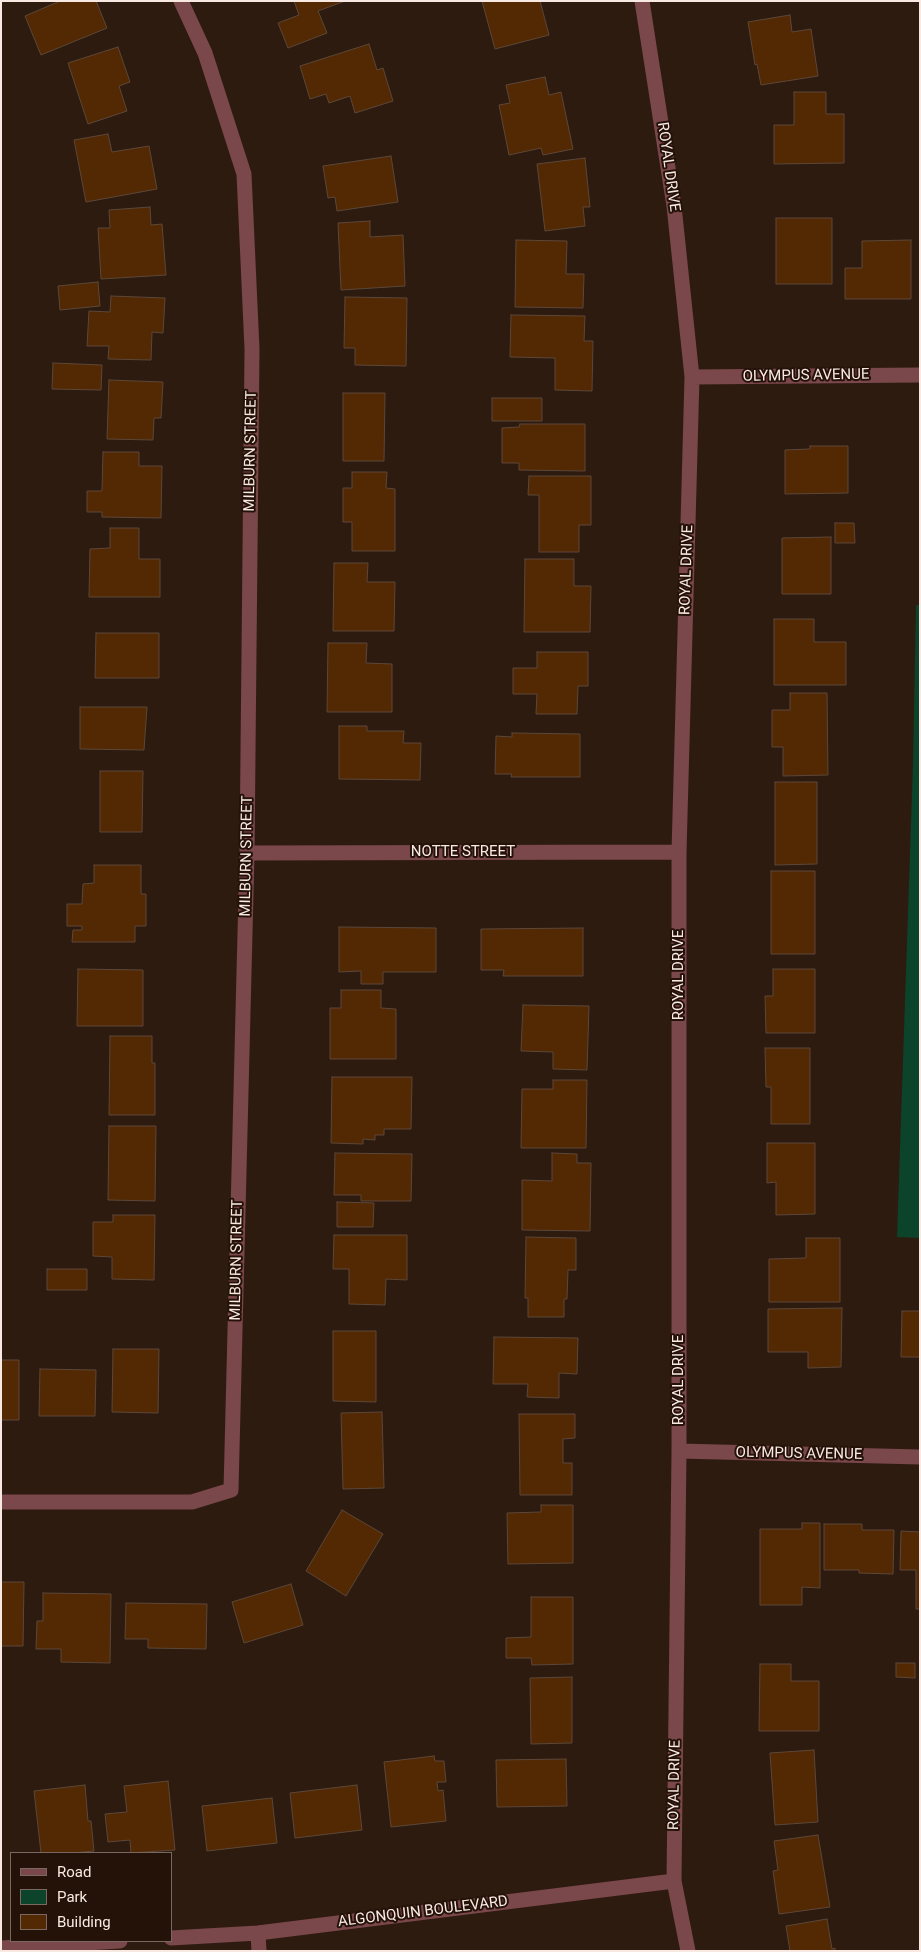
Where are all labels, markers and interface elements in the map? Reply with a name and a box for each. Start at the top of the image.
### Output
street label: ROYAL DRIVE [653,121,683,213]
street label: OLYMPUS AVENUE [742,366,870,386]
street label: MILBURN STREET [241,390,261,512]
street label: ROYAL DRIVE [676,525,698,615]
street label: MILBURN STREET [237,795,257,917]
street label: NOTTE STREET [411,843,515,861]
street label: ROYAL DRIVE [670,930,688,1020]
street label: MILBURN STREET [227,1199,247,1321]
street label: ROYAL DRIVE [670,1335,688,1425]
street label: OLYMPUS AVENUE [735,1444,863,1464]
street label: ROYAL DRIVE [665,1740,685,1830]
legend [10,1852,172,1942]
text: Road [57,1863,91,1881]
text: Park [57,1888,87,1906]
street label: ALGONQUIN BOULEVARD [337,1893,509,1931]
text: Building [57,1913,111,1931]

